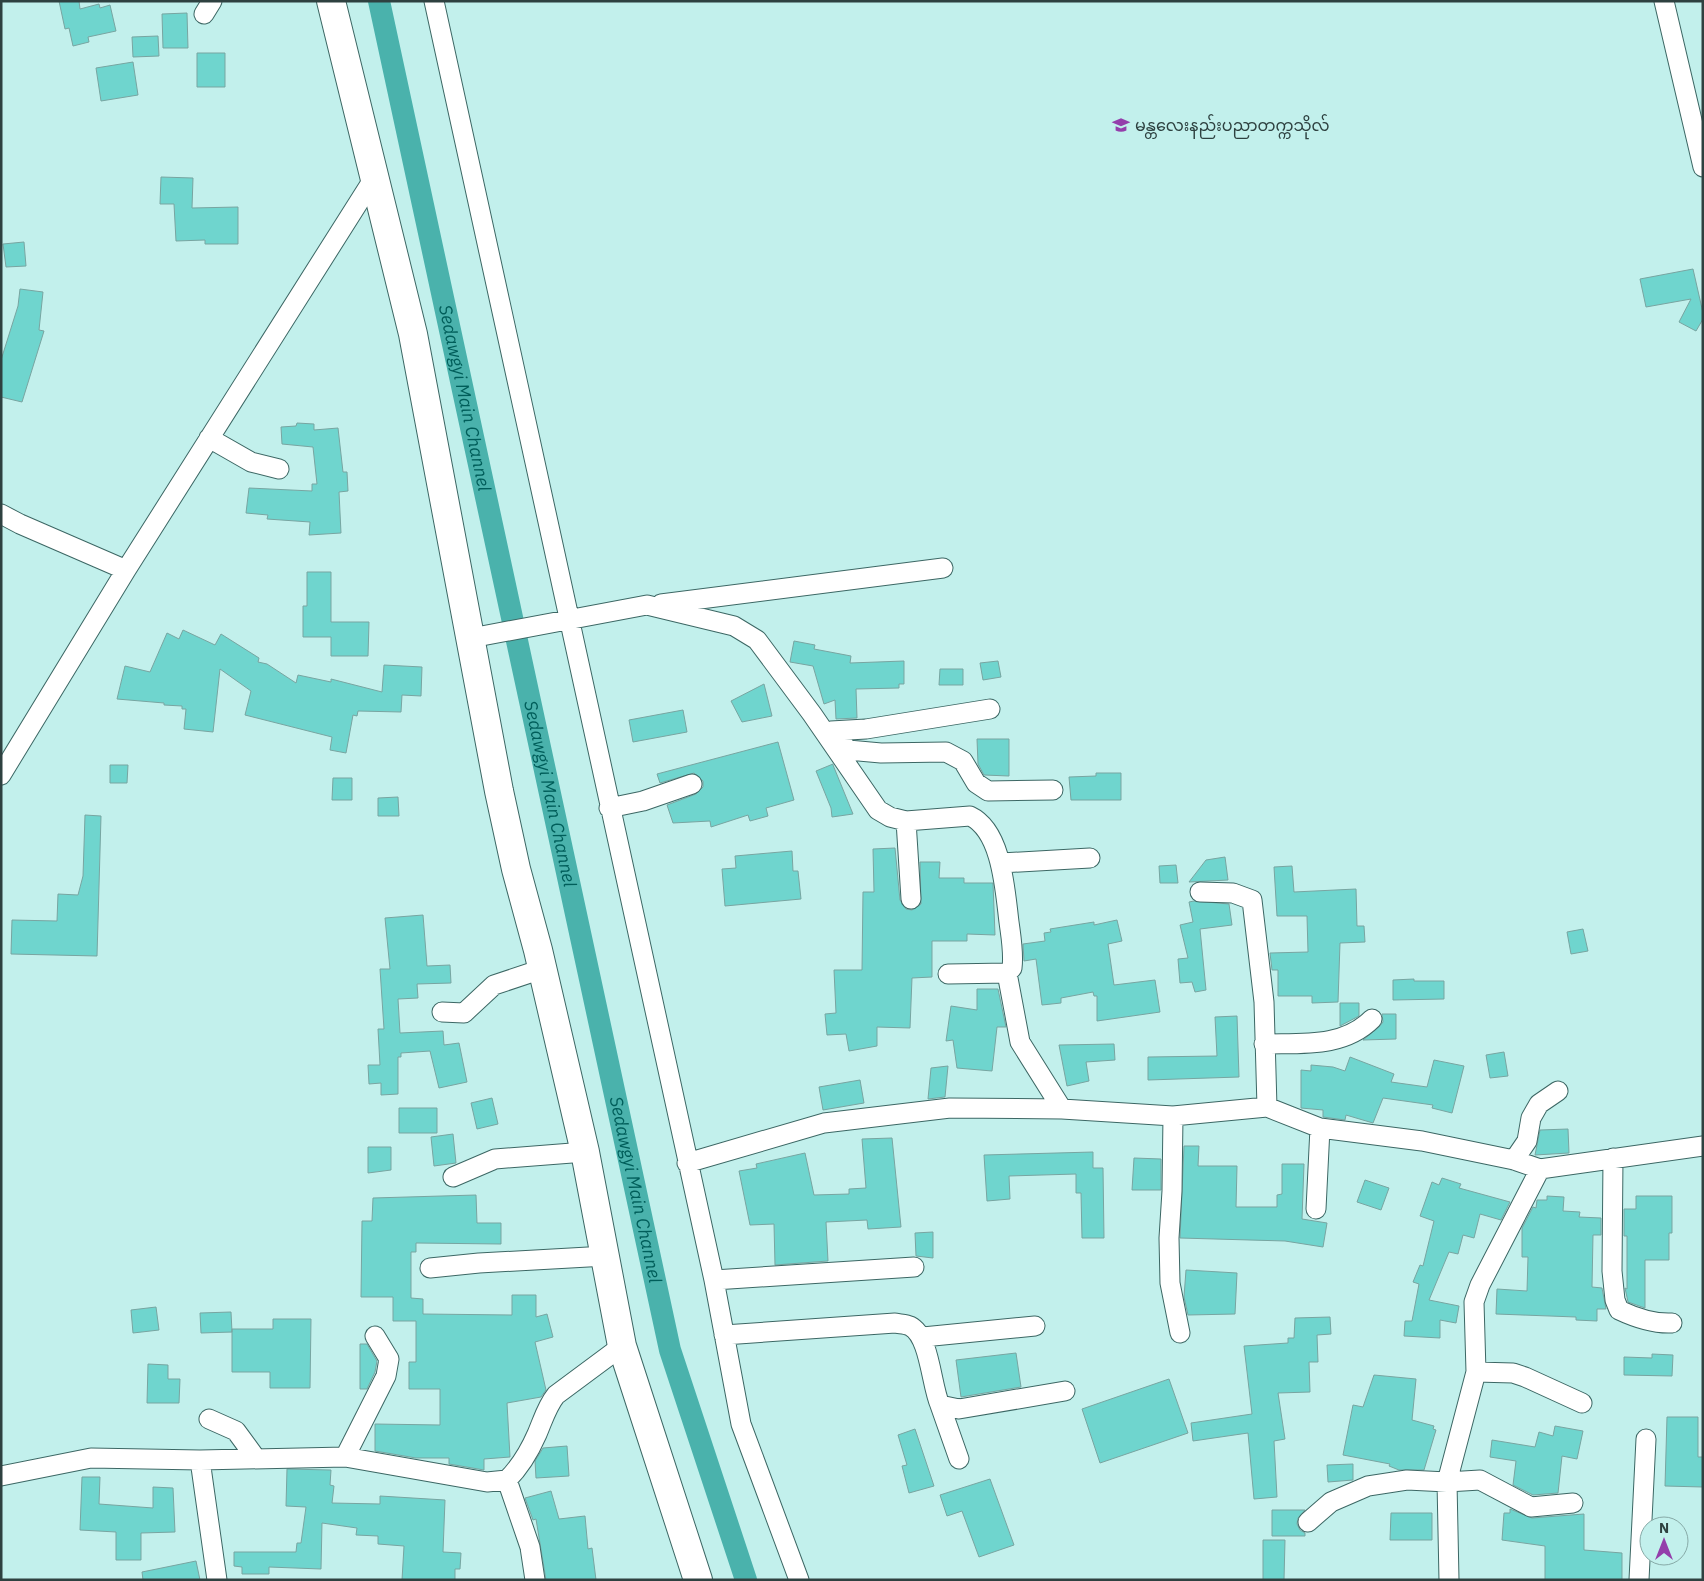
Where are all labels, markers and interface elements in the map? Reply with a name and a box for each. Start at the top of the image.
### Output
place label: မန္တလေးနည်းပညာတက္ကသိုလ် [1135,114,1330,140]
school or university icon: မန္တလေးနည်းပညာတက္ကသိုလ် [1111,115,1131,135]
water label: Sedawgyi Main Channel [434,302,496,493]
water label: Sedawgyi Main Channel [519,698,582,889]
water label: Sedawgyi Main Channel [605,1094,667,1285]
north arrow [1639,1516,1689,1566]
text: N [1659,1519,1669,1537]

